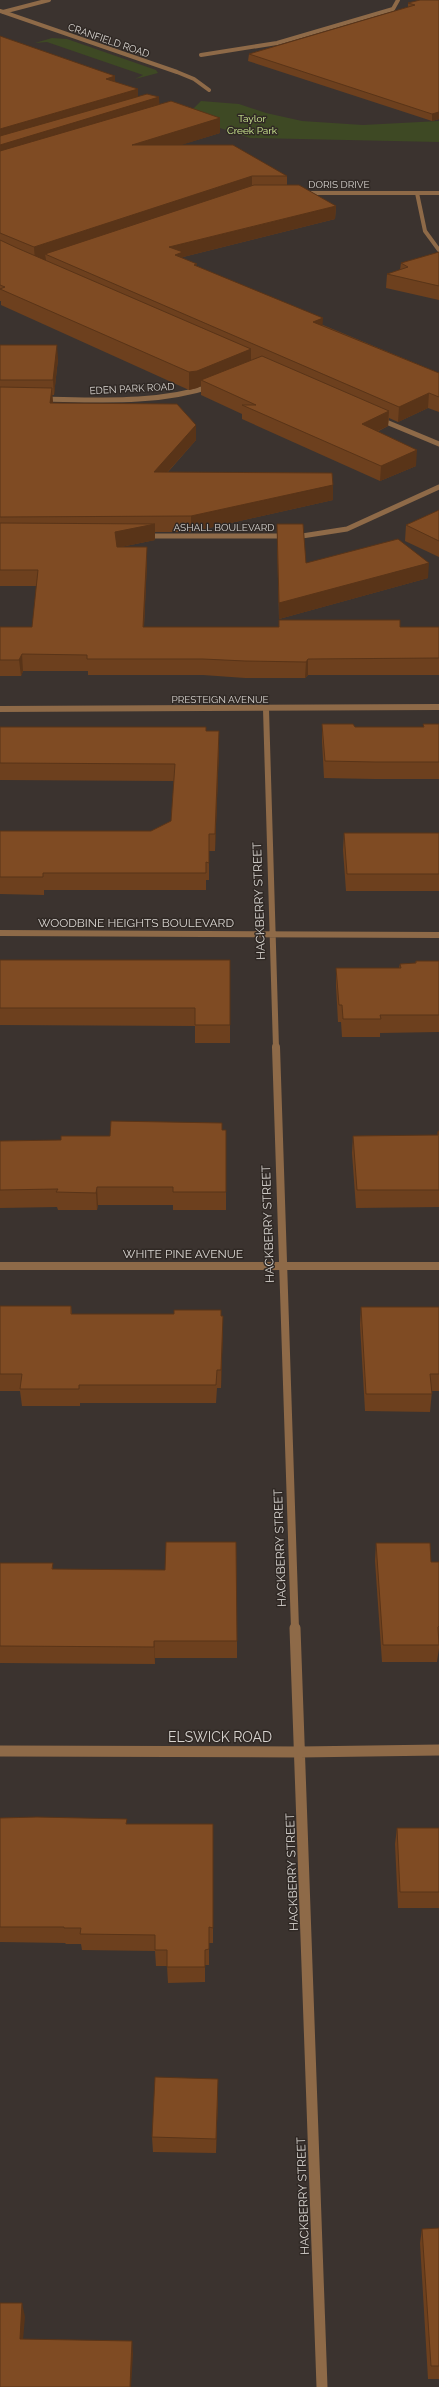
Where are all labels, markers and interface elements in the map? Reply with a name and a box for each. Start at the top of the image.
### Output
street label: CRANFIELD ROAD [67,21,151,60]
park label: Taylor Creek Park [227,113,278,136]
street label: DORIS DRIVE [308,179,370,190]
street label: EDEN PARK ROAD [89,381,175,396]
street label: ASHALL BOULEVARD [173,522,275,533]
street label: PRESTEIGN AVENUE [171,694,269,705]
street label: HACKBERRY STREET [250,841,268,960]
street label: WOODBINE HEIGHTS BOULEVARD [38,916,234,930]
street label: HACKBERRY STREET [259,1164,277,1283]
street label: WHITE PINE AVENUE [123,1247,243,1261]
street label: HACKBERRY STREET [271,1488,289,1607]
street label: ELSWICK ROAD [168,1729,272,1745]
street label: HACKBERRY STREET [283,1812,301,1931]
street label: HACKBERRY STREET [294,2136,312,2255]

